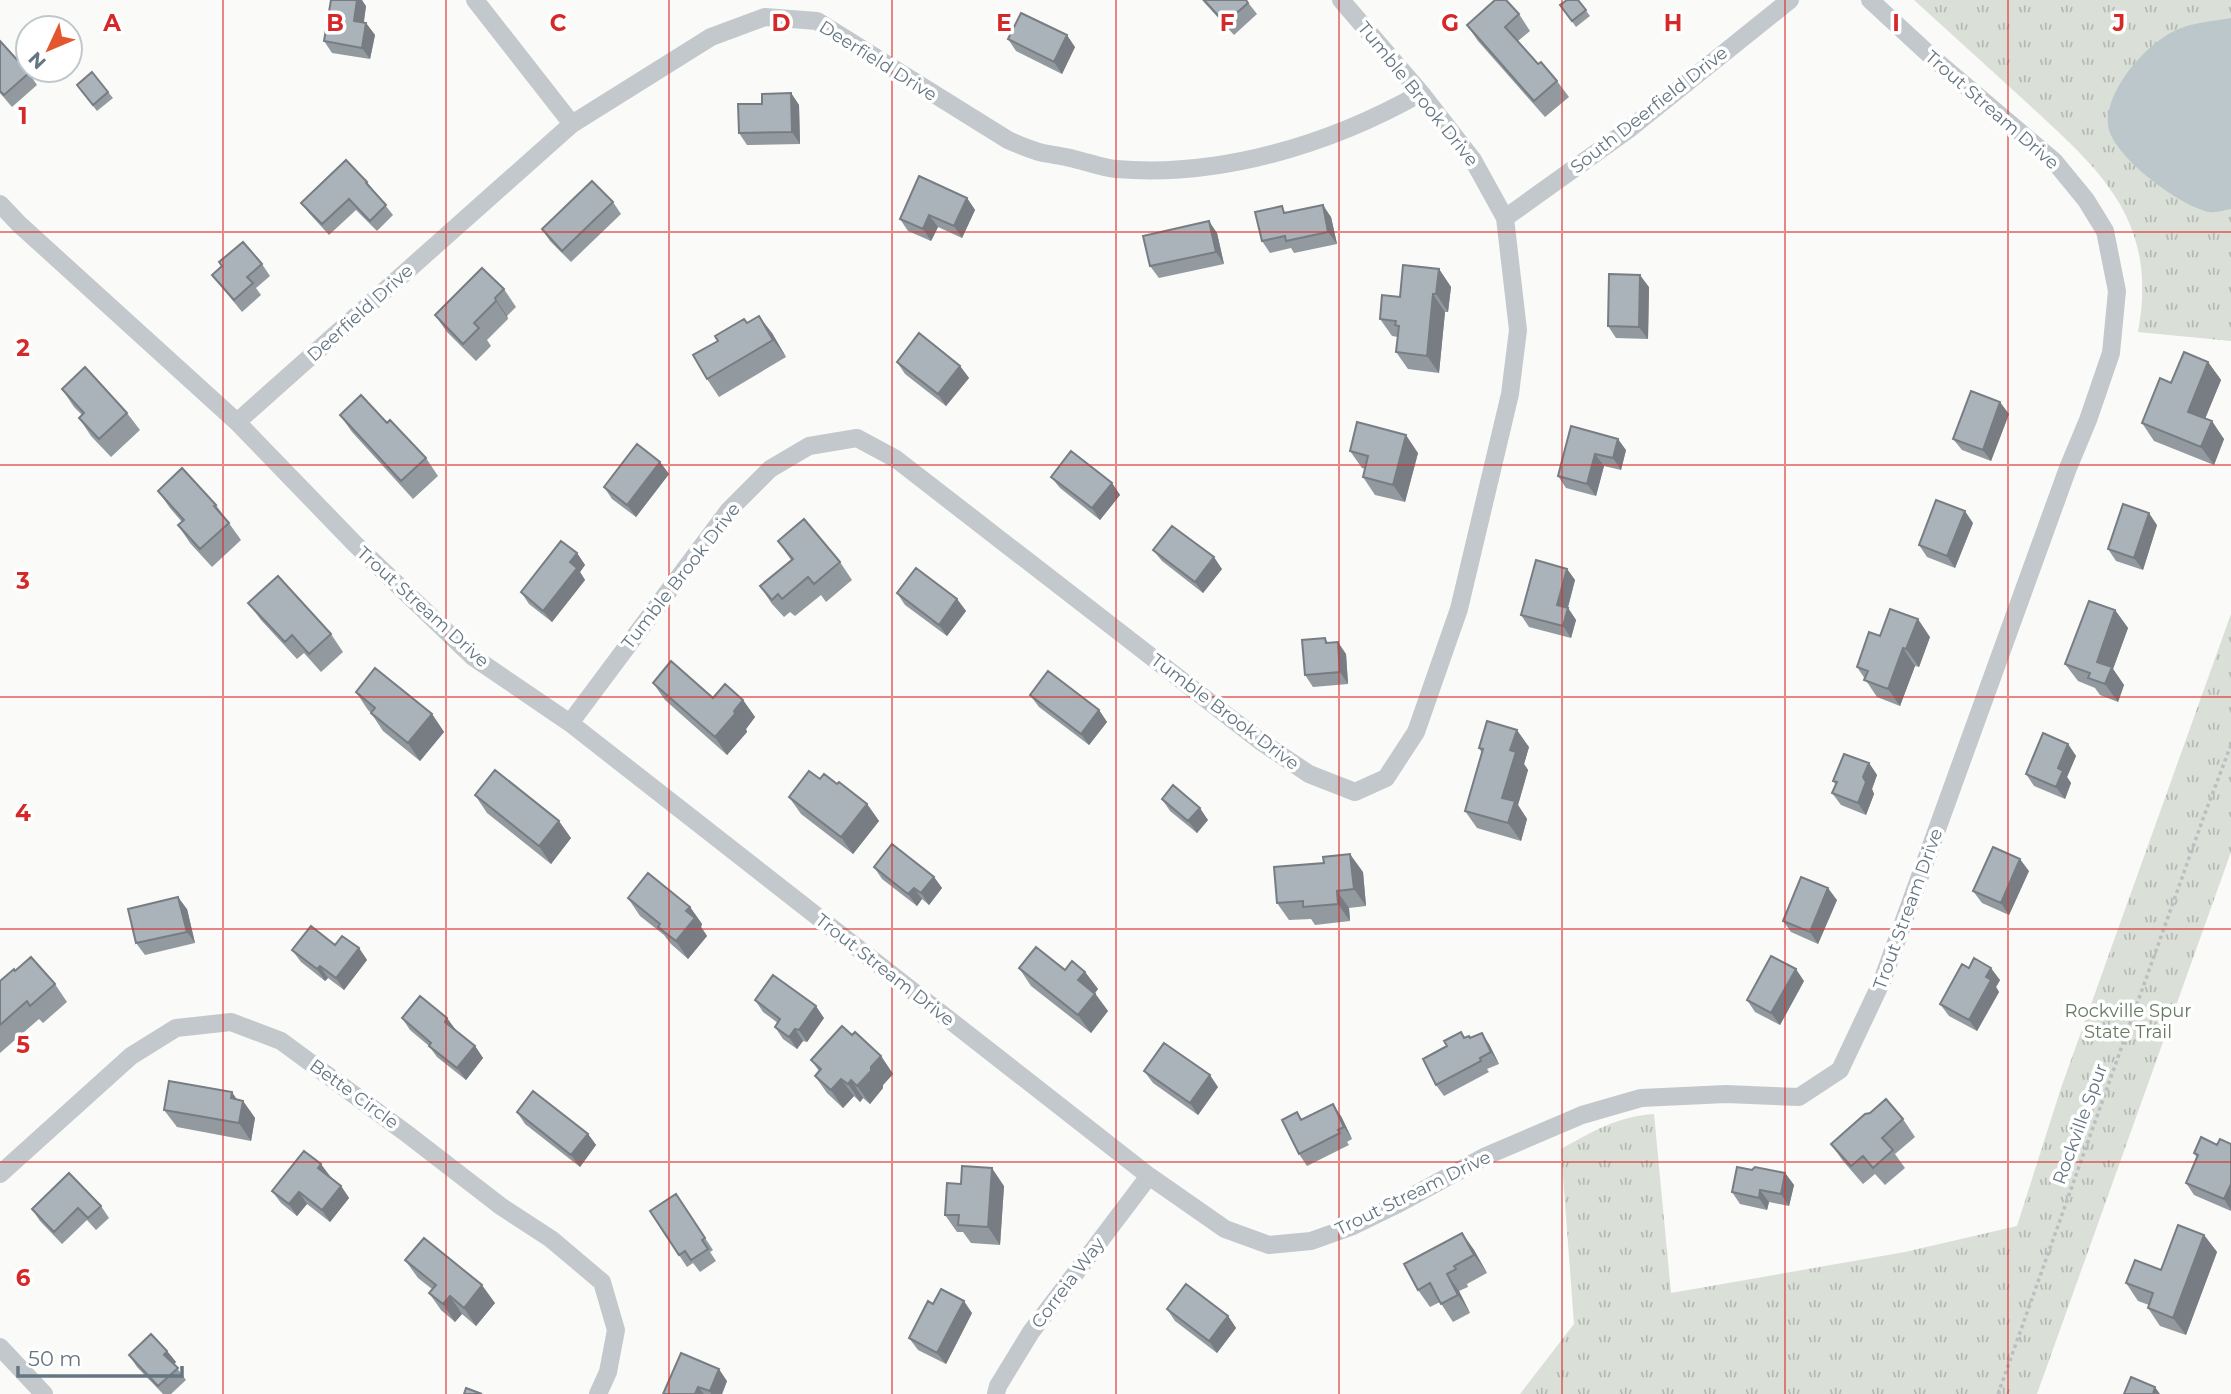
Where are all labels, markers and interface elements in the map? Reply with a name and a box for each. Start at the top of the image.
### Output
text: A [102,9,121,37]
text: B [326,9,344,37]
text: C [550,9,567,37]
text: D [772,9,791,37]
text: E [996,9,1012,37]
text: F [1220,9,1235,37]
text: G [1441,9,1459,37]
text: H [1664,9,1682,37]
text: I [1892,9,1900,37]
text: J [2112,9,2125,37]
north arrow [14,14,84,84]
street label: Deerfield Drive [815,16,941,106]
street label: Tumble Brook Drive [1353,17,1483,171]
street label: South Deerfield Drive [1566,42,1732,178]
street label: Trout Stream Drive [1921,46,2063,174]
text: N [24,47,51,74]
text: 1 [18,102,28,130]
street label: Deerfield Drive [303,260,418,366]
text: 2 [16,334,30,362]
street label: Tumble Brook Drive [617,498,745,654]
street label: Trout Stream Drive [352,542,494,672]
text: 3 [15,567,30,595]
street label: Tumble Brook Drive [1147,649,1303,775]
text: 4 [15,799,31,827]
street label: Trout Stream Drive [1869,825,1947,993]
street label: Trout Stream Drive [811,909,959,1031]
park label: Rockville Spur State Trail [2064,1000,2192,1043]
text: 5 [16,1031,30,1059]
street label: Bette Circle [305,1054,403,1134]
street label: Rockville Spur [2048,1061,2112,1187]
street label: Trout Stream Drive [1332,1146,1494,1240]
street label: Correia Way [1027,1233,1109,1333]
text: 6 [16,1264,31,1292]
scale bar [18,1334,182,1378]
text: 50 m [28,1346,82,1371]

